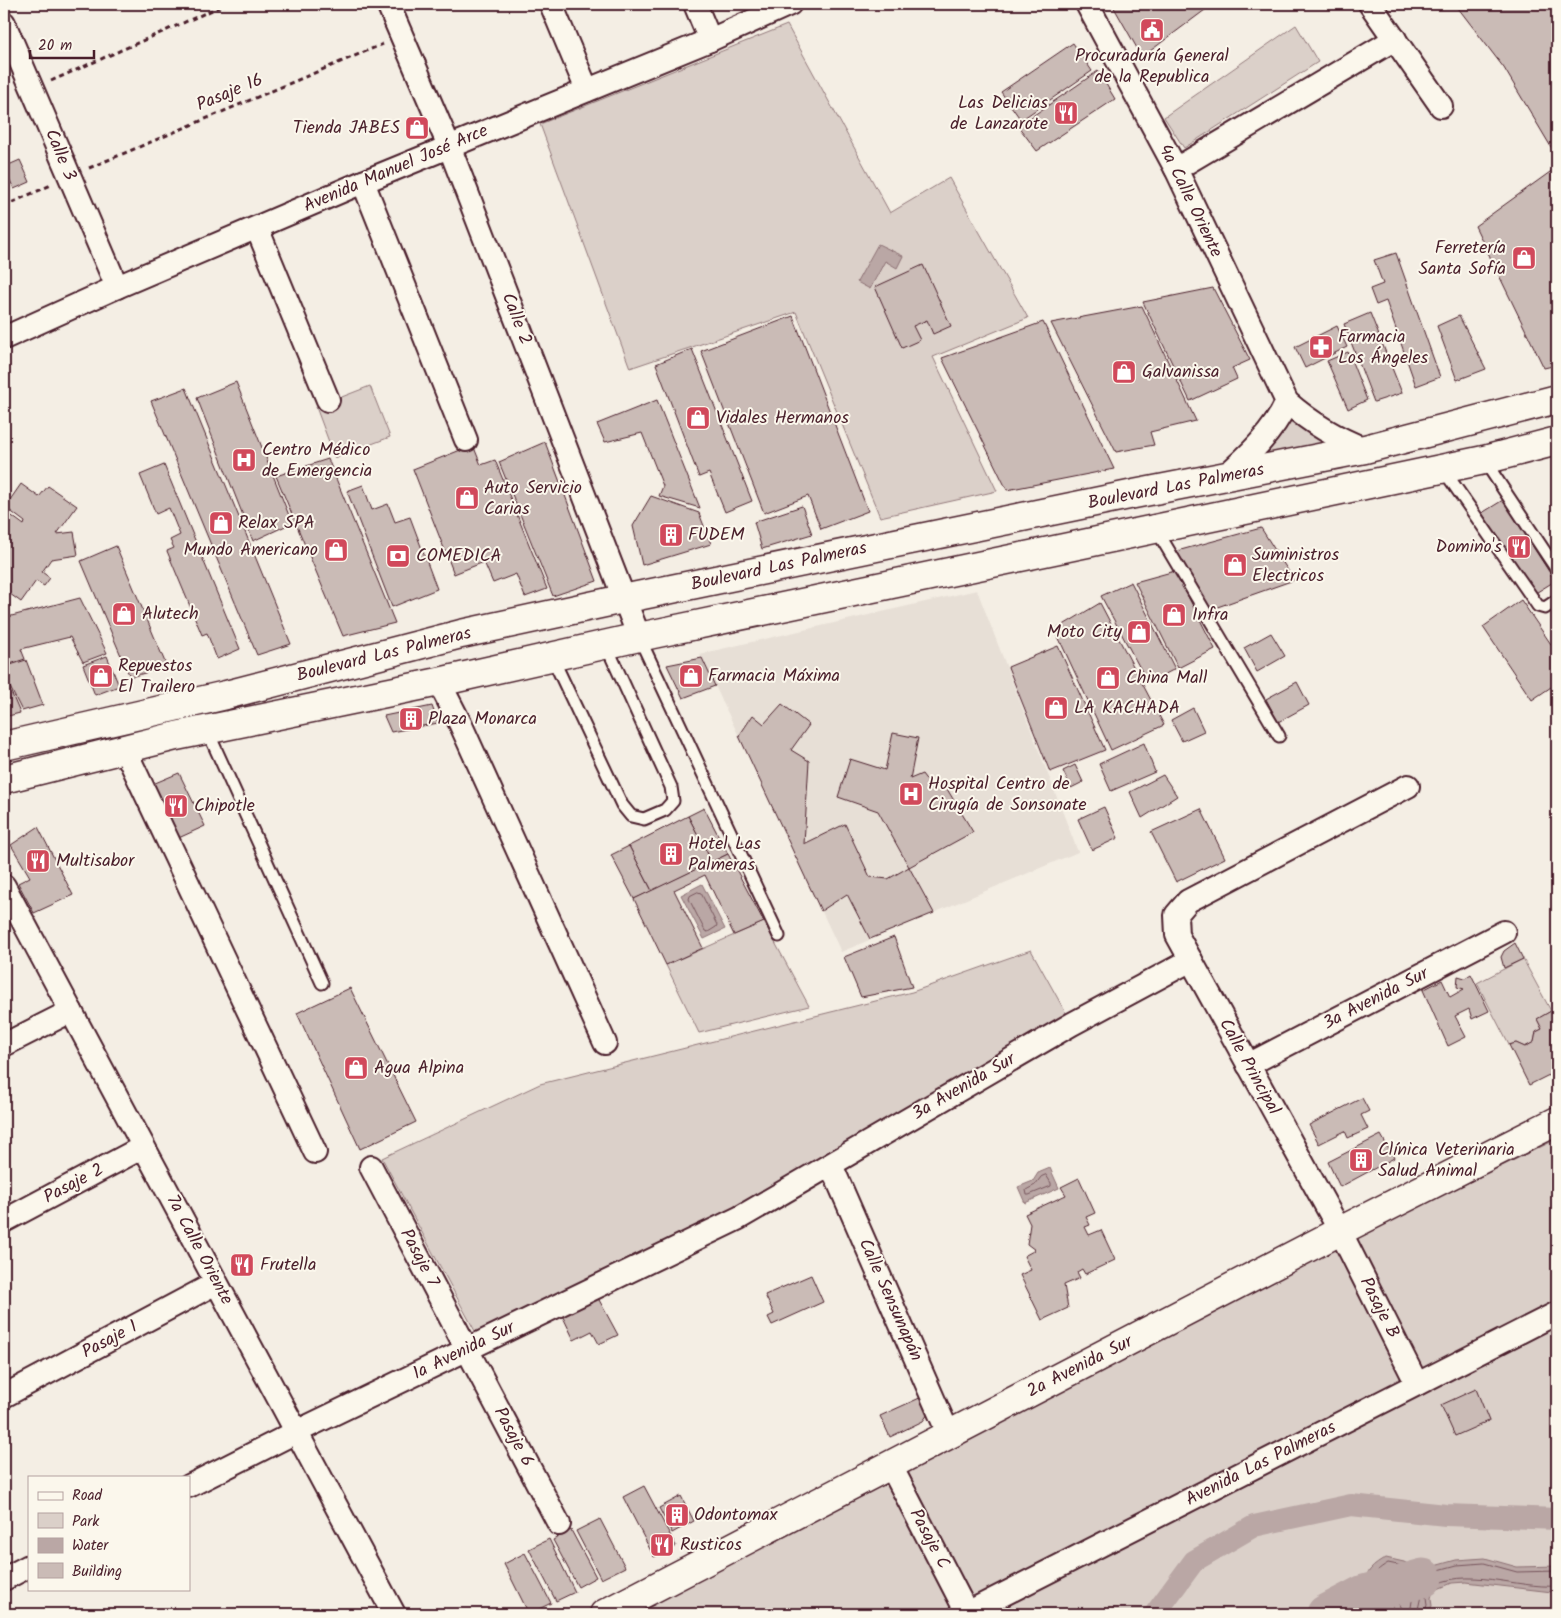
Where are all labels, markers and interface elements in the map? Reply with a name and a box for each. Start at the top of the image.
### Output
public building icon: Procuraduría General de la Republica [1139,17,1165,43]
scale bar [30,28,94,60]
text: 20 m [38,34,72,58]
place label: Procuraduría General de la Republica [1075,42,1230,92]
street label: Pasaje 16 [192,66,268,120]
place label: Las Delicias de Lanzarote [950,89,1048,139]
restaurant icon: Las Delicias de Lanzarote [1053,100,1079,126]
place label: Tienda JABES [293,114,400,143]
shop icon: Tienda JABES [404,115,430,141]
street label: Avenida Manuel José Arce [299,117,493,221]
street label: Calle 3 [36,125,84,185]
street label: 4a Calle Oriente [1150,139,1230,263]
place label: Ferretería Santa Sofía [1419,234,1506,284]
shop icon: Ferretería Santa Sofía [1511,245,1537,271]
street label: Calle 2 [493,289,539,349]
place label: Farmacia Los Ángeles [1338,323,1429,373]
pharmacy icon: Farmacia Los Ángeles [1308,334,1334,360]
place label: Galvanissa [1142,358,1220,387]
shop icon: Galvanissa [1111,359,1137,385]
place label: Vidales Hermanos [716,404,849,433]
shop icon: Vidales Hermanos [685,405,711,431]
place label: Centro Médico de Emergencia [262,436,372,486]
hospital icon: Centro Médico de Emergencia [231,447,257,473]
street label: Boulevard Las Palmeras [1085,456,1267,518]
place label: Auto Servicio Carias [484,474,582,524]
shop icon: Auto Servicio Carias [454,485,480,511]
place label: Relax SPA [238,509,315,538]
shop icon: Relax SPA [208,510,234,536]
place label: FUDEM [688,521,745,550]
building icon: FUDEM [658,522,684,548]
place label: Domino's [1436,533,1502,562]
street label: Boulevard Las Palmeras [688,534,870,600]
restaurant icon: Domino's [1506,534,1532,560]
place label: Mundo Americano [183,536,318,565]
shop icon: Mundo Americano [323,537,349,563]
place label: Suministros Electricos [1252,541,1339,591]
place label: COMEDICA [416,542,502,571]
bank icon: COMEDICA [385,543,411,569]
shop icon: Suministros Electricos [1222,552,1248,578]
place label: Alutech [142,600,199,629]
shop icon: Alutech [111,601,137,627]
place label: Infra [1192,601,1228,630]
shop icon: Infra [1161,602,1187,628]
place label: Moto City [1047,618,1123,647]
street label: Boulevard Las Palmeras [294,619,475,691]
shop icon: Moto City [1126,619,1152,645]
place label: Repuestos El Trailero [118,652,195,702]
place label: Farmacia Máxima [708,662,840,691]
shop icon: Repuestos El Trailero [88,663,114,689]
shop icon: Farmacia Máxima [678,663,704,689]
place label: China Mall [1126,664,1208,693]
shop icon: China Mall [1095,665,1121,691]
place label: LA KACHADA [1074,694,1180,723]
shop icon: LA KACHADA [1043,695,1069,721]
place label: Plaza Monarca [428,705,537,734]
building icon: Plaza Monarca [398,706,424,732]
place label: Hospital Centro de Cirugía de Sonsonate [928,770,1087,820]
hospital icon: Hospital Centro de Cirugía de Sonsonate [898,781,924,807]
place label: Chipotle [194,792,255,821]
restaurant icon: Chipotle [163,793,189,819]
place label: Hotel Las Palmeras [688,830,761,880]
building icon: Hotel Las Palmeras [658,841,684,867]
place label: Multisabor [56,847,135,876]
restaurant icon: Multisabor [25,848,51,874]
street label: 3a Avenida Sur [1318,959,1435,1038]
street label: Calle Principal [1210,1013,1288,1121]
street label: 3a Avenida Sur [907,1045,1022,1128]
place label: Agua Alpina [374,1054,464,1083]
shop icon: Agua Alpina [343,1055,369,1081]
place label: Clínica Veterinaria Salud Animal [1378,1136,1515,1186]
building icon: Clínica Veterinaria Salud Animal [1348,1147,1374,1173]
street label: Pasaje 2 [39,1156,109,1212]
street label: 7a Calle Oriente [158,1190,240,1310]
street label: Pasaje 7 [392,1224,447,1293]
street label: Calle Sensunapán [850,1234,930,1366]
place label: Frutella [260,1251,316,1280]
restaurant icon: Frutella [229,1252,255,1278]
street label: Pasaje B [1351,1272,1407,1344]
street label: Pasaje 1 [77,1313,143,1367]
street label: 1a Avenida Sur [408,1313,521,1388]
street label: 2a Avenida Sur [1022,1327,1139,1406]
street label: Pasaje 6 [485,1402,541,1472]
street label: Avenida Las Palmeras [1181,1413,1342,1514]
legend [28,1476,190,1590]
text: Road [72,1484,103,1508]
place label: Odontomax [694,1501,778,1530]
building icon: Odontomax [664,1502,690,1528]
street label: Pasaje C [901,1503,957,1575]
text: Park [72,1510,100,1534]
place label: Rusticos [680,1531,742,1560]
restaurant icon: Rusticos [649,1532,675,1558]
text: Water [72,1534,109,1558]
text: Building [72,1560,122,1584]

